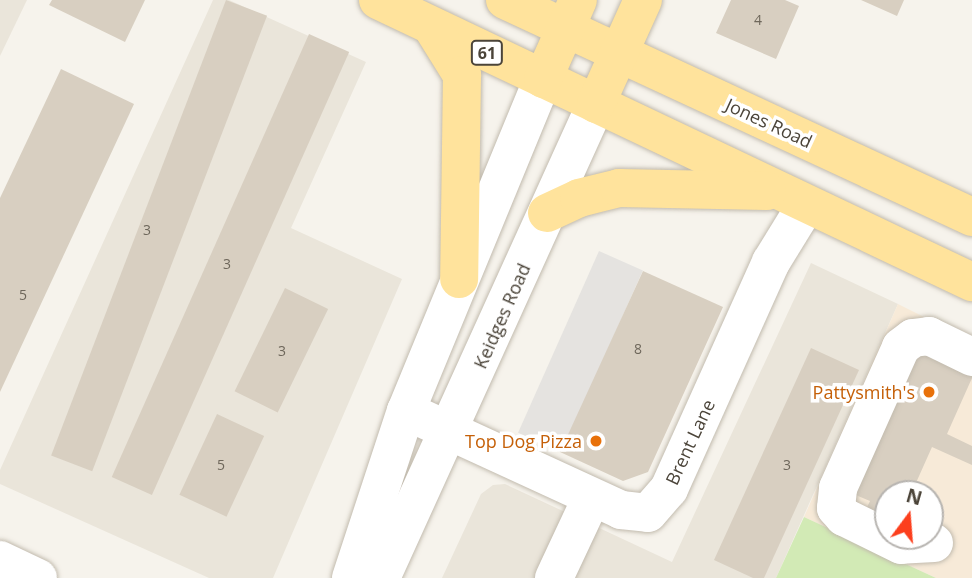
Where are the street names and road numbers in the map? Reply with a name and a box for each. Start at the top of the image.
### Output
road number: 61 [470,40,504,66]
street label: Jones Road [722,94,816,152]
street label: Keidges Road [469,260,535,372]
street label: Brent Lane [661,396,719,488]

